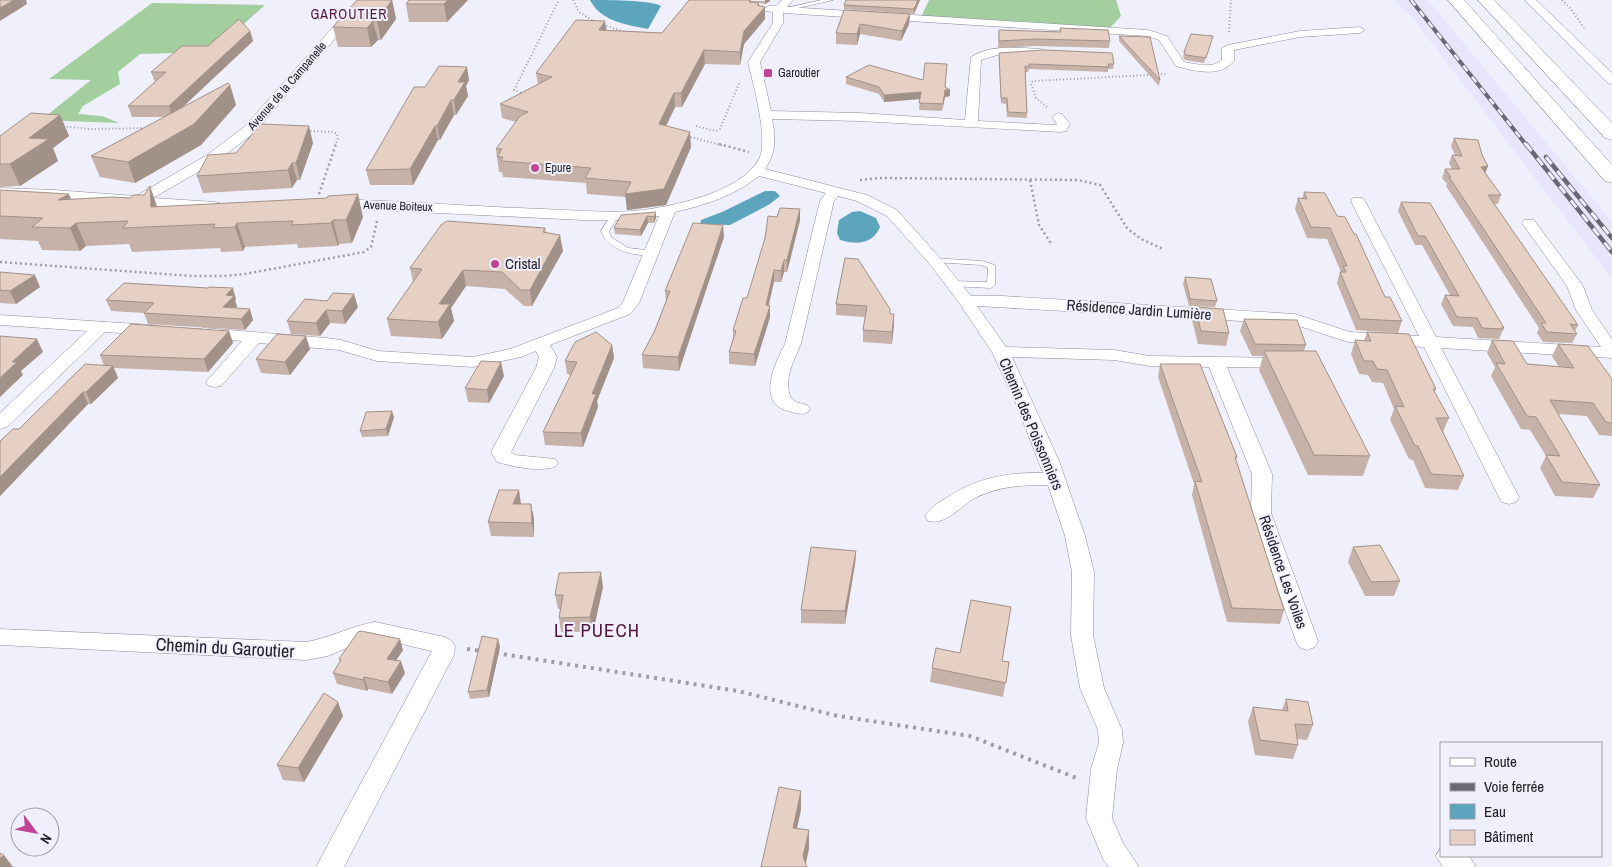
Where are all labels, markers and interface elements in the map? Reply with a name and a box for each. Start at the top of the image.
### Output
district label: GAROUTIER [310,5,388,23]
street label: Avenue de la Campanelle [243,38,330,134]
place label: Garoutier [778,65,820,81]
marker: Garoutier [762,67,774,79]
place label: Epure [545,160,571,176]
marker: Epure [529,162,541,174]
street label: Avenue Boiteux [362,197,433,215]
place label: Cristal [505,253,541,274]
marker: Cristal [489,258,501,270]
street label: Résidence Jardin Lumière [1066,294,1212,325]
street label: Chemin des Poissonniers [994,355,1069,493]
street label: Résidence Les Voiles [1254,512,1313,632]
district label: LE PUECH [554,617,640,643]
street label: Chemin du Garoutier [155,631,295,664]
legend [1440,742,1602,857]
text: Route [1484,751,1517,772]
text: Voie ferrée [1484,776,1544,797]
text: Eau [1484,801,1506,822]
north arrow [10,807,60,857]
text: Bâtiment [1484,826,1534,847]
text: N [36,831,56,847]

